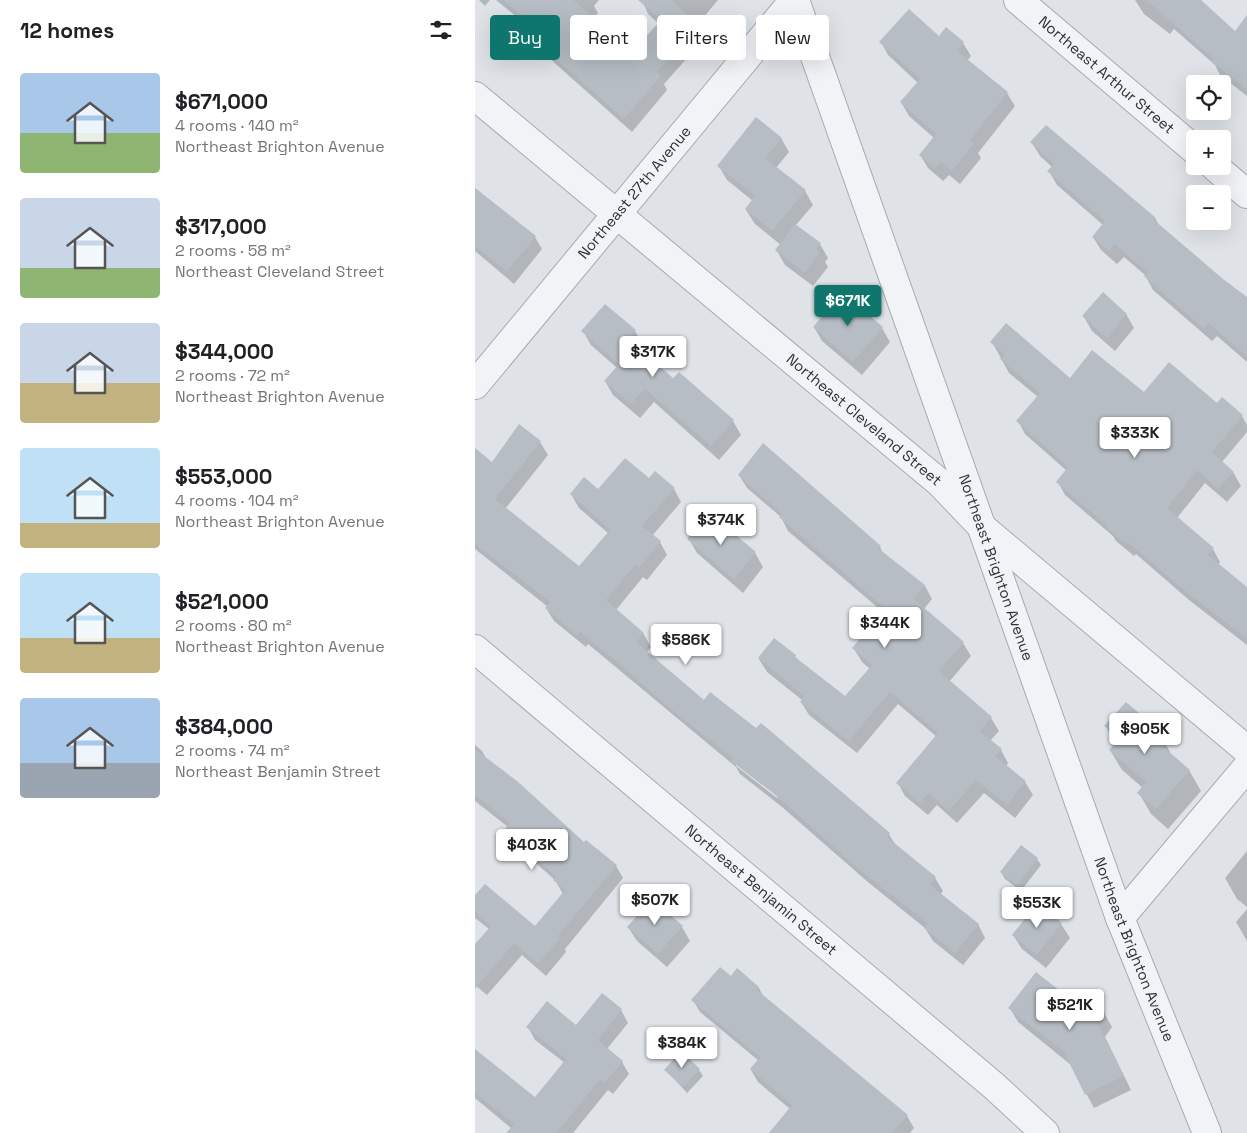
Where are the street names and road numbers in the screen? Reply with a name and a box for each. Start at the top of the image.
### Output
street label: Northeast Arthur Street [1035,12,1179,138]
street label: Northeast 27th Avenue [573,122,695,263]
street label: Northeast Cleveland Street [783,349,946,490]
street label: Northeast Brighton Avenue [955,471,1038,663]
street label: Northeast Benjamin Street [682,820,841,959]
street label: Northeast Brighton Avenue [1090,854,1179,1044]

